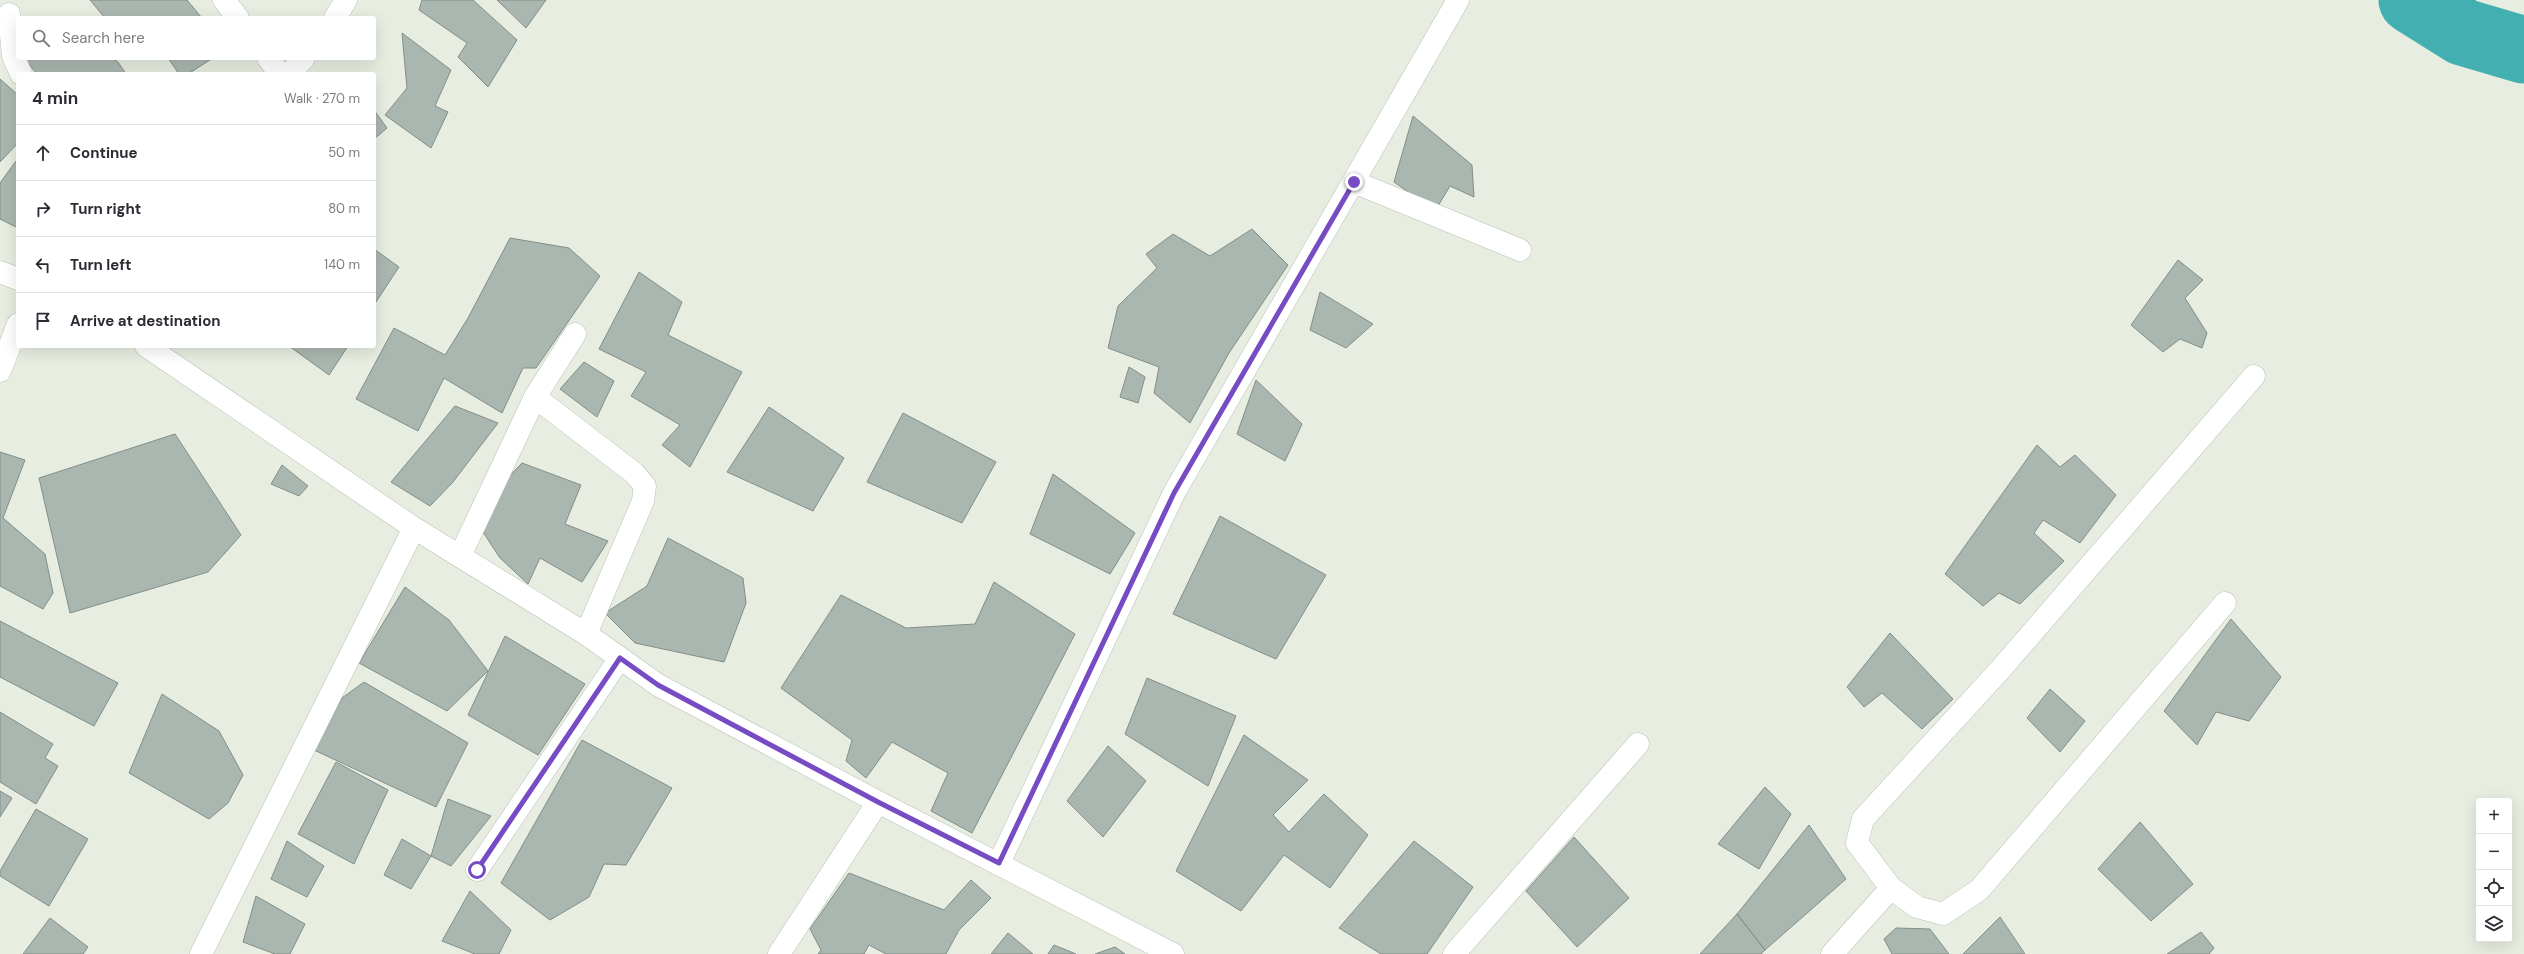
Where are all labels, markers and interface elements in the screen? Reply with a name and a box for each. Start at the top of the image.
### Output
search box [16,16,376,60]
icon: search [30,27,52,49]
text: Search here [62,28,145,48]
text: 4 min [32,87,78,109]
text: Walk · 270 m [284,90,360,107]
icon: ahead [32,142,54,164]
text: Continue [70,143,138,163]
text: 50 m [328,144,360,161]
route end [1345,173,1363,191]
icon: right [32,198,54,220]
text: Turn right [70,199,141,219]
text: 80 m [328,200,360,217]
icon: left [32,254,54,276]
text: Turn left [70,255,131,275]
text: 140 m [324,256,360,273]
icon: arrive [32,310,54,332]
text: Arrive at destination [70,311,221,331]
map controls [2476,798,2512,942]
button: + [2476,798,2512,834]
button: − [2476,834,2512,870]
route start [468,861,486,879]
button: locate [2476,870,2512,906]
button: layers [2476,906,2512,942]

